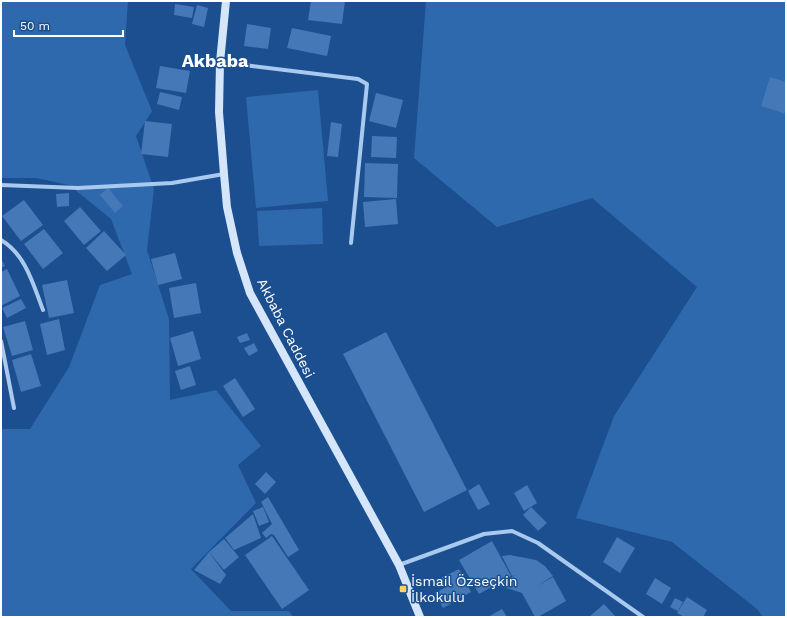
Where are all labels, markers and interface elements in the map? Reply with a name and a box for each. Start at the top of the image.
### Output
scale bar [14,12,123,38]
text: 50 m [20,19,50,33]
district label: Akbaba [182,50,249,71]
street label: Akbaba Caddesi [254,276,318,380]
place label: İsmail Özseçkin İlkokulu [411,573,517,605]
marker: İsmail Özseçkin İlkokulu [398,584,408,594]

